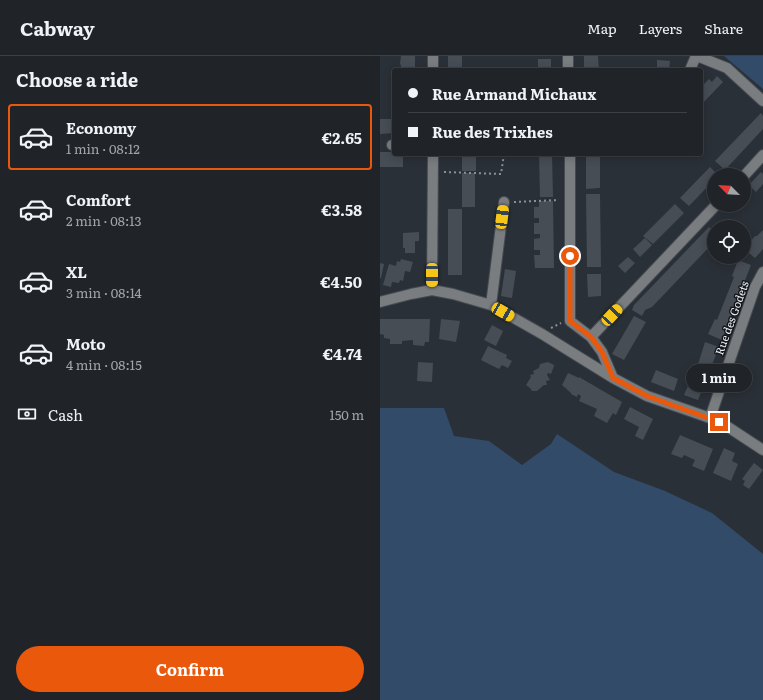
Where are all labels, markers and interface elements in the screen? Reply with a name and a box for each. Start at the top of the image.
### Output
text: Cabway [20,14,95,42]
text: Map [587,18,617,38]
text: Layers [639,18,682,38]
text: Share [704,18,743,38]
text: Choose a ride [16,66,138,93]
text: Rue Armand Michaux [432,82,596,105]
text: Economy [66,116,136,139]
icon: car [18,119,54,155]
text: Rue des Trixhes [432,120,553,143]
text: €2.65 [322,126,362,149]
text: 1 min · 08:12 [66,139,140,158]
north arrow [707,168,751,212]
map controls [707,168,751,264]
text: Comfort [66,188,131,211]
icon: car [18,191,54,227]
text: €3.58 [321,198,362,221]
car [495,204,509,230]
text: 2 min · 08:13 [66,211,142,230]
button: locate [707,220,751,264]
route start [561,247,579,265]
text: XL [66,260,87,283]
icon: car [18,263,54,299]
car [426,263,438,287]
text: €4.50 [320,270,362,293]
street label: Rue des Godets [710,278,752,357]
text: 3 min · 08:14 [66,283,142,302]
car [490,301,516,323]
car [599,302,625,328]
text: Moto [66,332,106,355]
icon: car [18,335,54,371]
text: €4.74 [323,342,362,365]
text: 4 min · 08:15 [66,355,142,374]
callout: 1 min [686,364,752,392]
text: 1 min [702,368,736,387]
icon: cash [16,403,38,425]
text: Cash [48,403,83,426]
text: 150 m [329,405,364,424]
route end [710,413,728,431]
button: Confirm [16,646,364,692]

